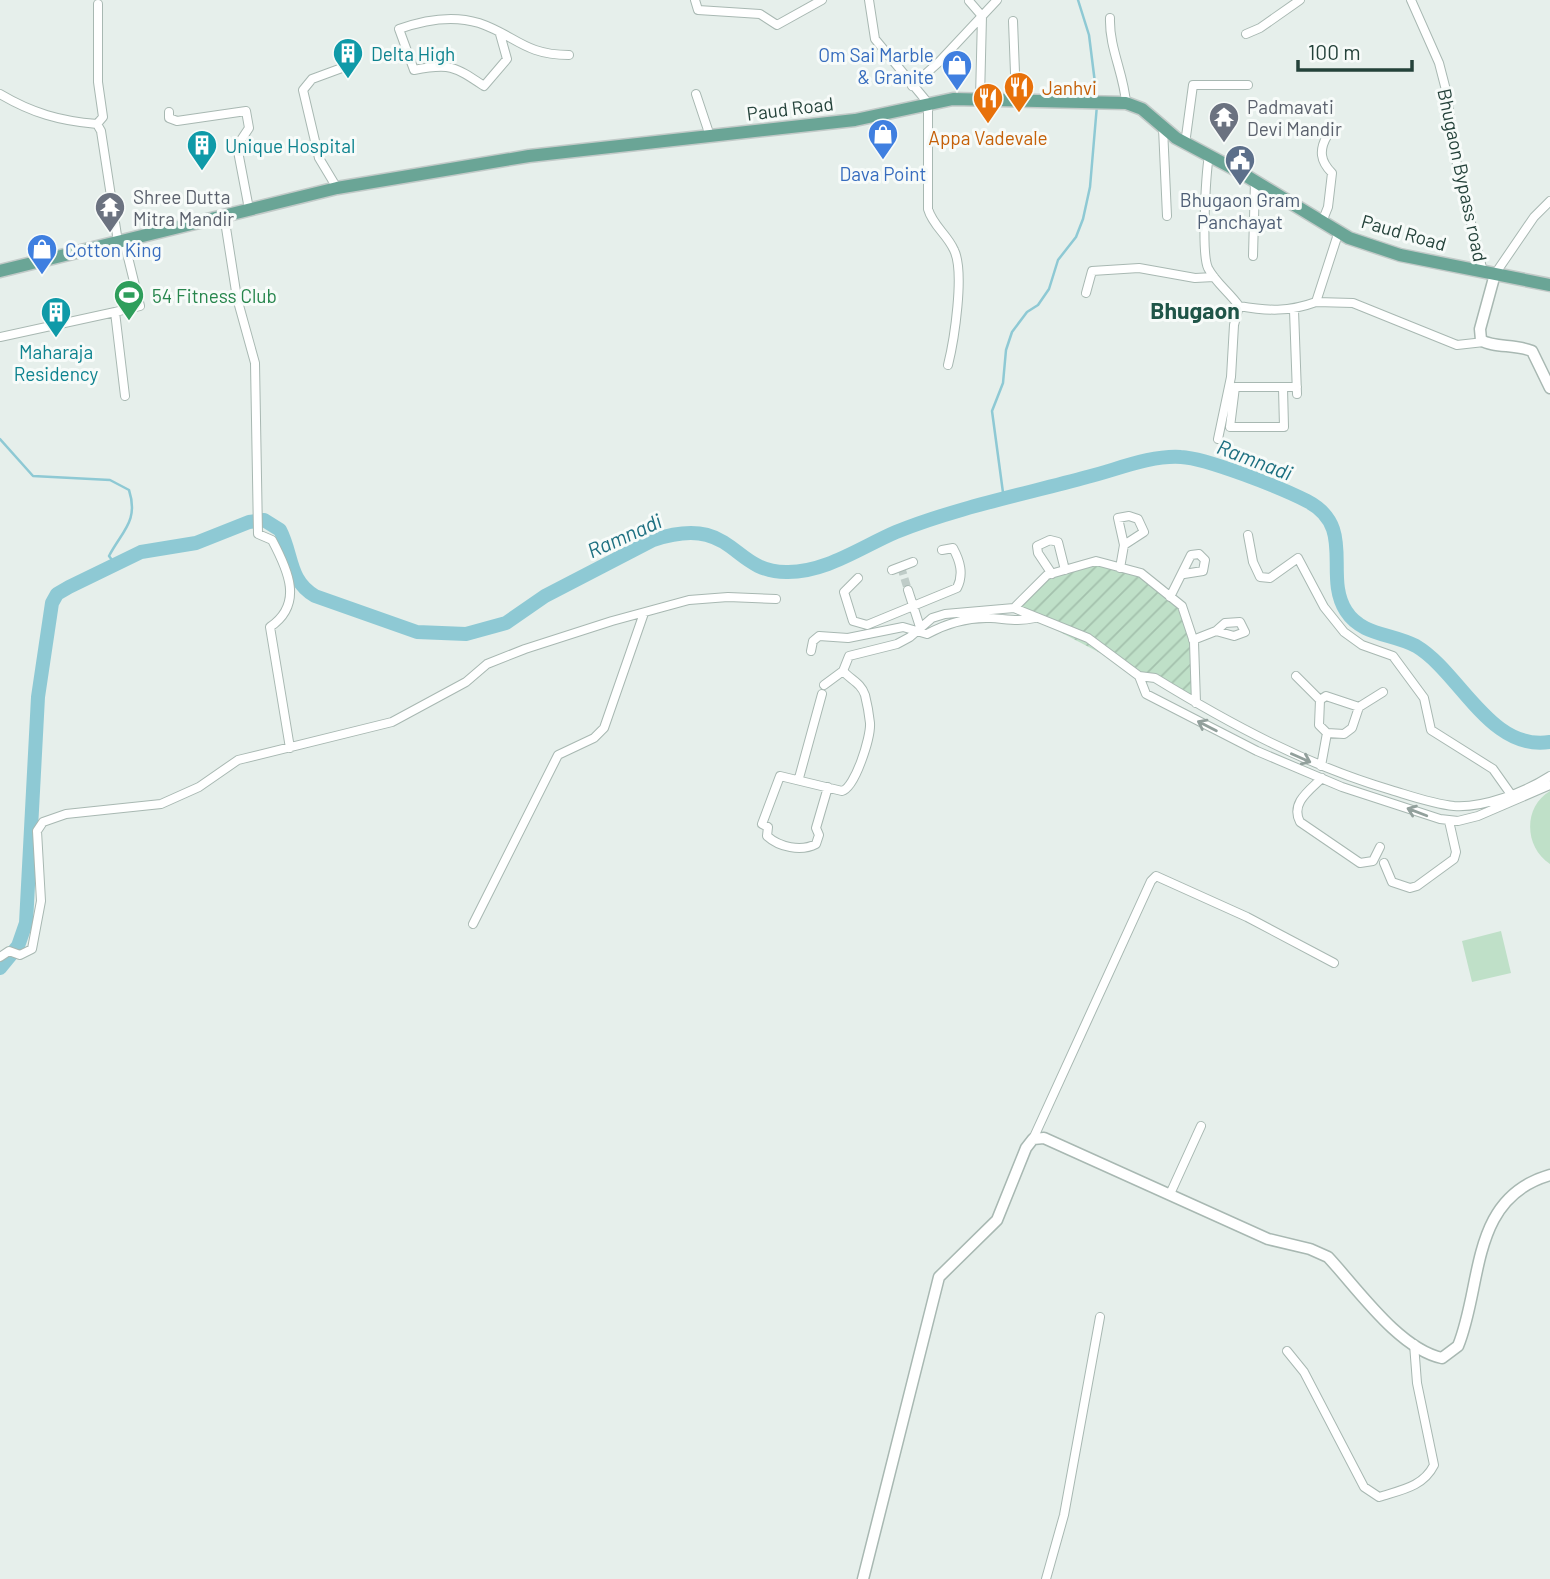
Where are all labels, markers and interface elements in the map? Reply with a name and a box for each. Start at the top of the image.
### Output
scale bar [1298,28,1412,72]
building icon: Delta High [331,36,365,80]
text: 100 m [1308,39,1361,64]
place label: Delta High [371,42,455,65]
place label: Om Sai Marble & Granite [818,43,934,88]
shop icon: Om Sai Marble & Granite [940,48,974,92]
restaurant icon: Janhvi [1002,70,1036,114]
place label: Janhvi [1042,76,1097,99]
restaurant icon: Appa Vadevale [971,81,1005,125]
street label: Bhugaon Bypass road [1433,86,1493,264]
street label: Paud Road [745,91,835,125]
place label: Padmavati Devi Mandir [1247,95,1342,140]
temple icon: Padmavati Devi Mandir [1207,100,1241,144]
shop icon: Dava Point [866,117,900,161]
place label: Appa Vadevale [928,126,1048,149]
building icon: Unique Hospital [185,128,219,172]
place label: Unique Hospital [225,134,355,157]
public building icon: Bhugaon Gram Panchayat [1223,143,1257,187]
place label: Dava Point [840,162,926,185]
place label: Shree Dutta Mitra Mandir [133,185,234,230]
place label: Bhugaon Gram Panchayat [1180,188,1300,233]
temple icon: Shree Dutta Mitra Mandir [93,190,127,234]
street label: Paud Road [1359,209,1449,255]
shop icon: Cotton King [25,232,59,276]
place label: Cotton King [65,238,162,261]
sports icon: 54 Fitness Club [112,278,146,322]
place label: 54 Fitness Club [152,284,277,307]
building icon: Maharaja Residency [39,295,73,339]
district label: Bhugaon [1150,296,1240,324]
place label: Maharaja Residency [14,340,99,385]
water label: Ramnadi [1214,433,1297,485]
water label: Ramnadi [583,507,666,562]
one-way arrow [1197,718,1218,732]
one-way arrow [1289,752,1311,765]
one-way arrow [1406,804,1428,817]

